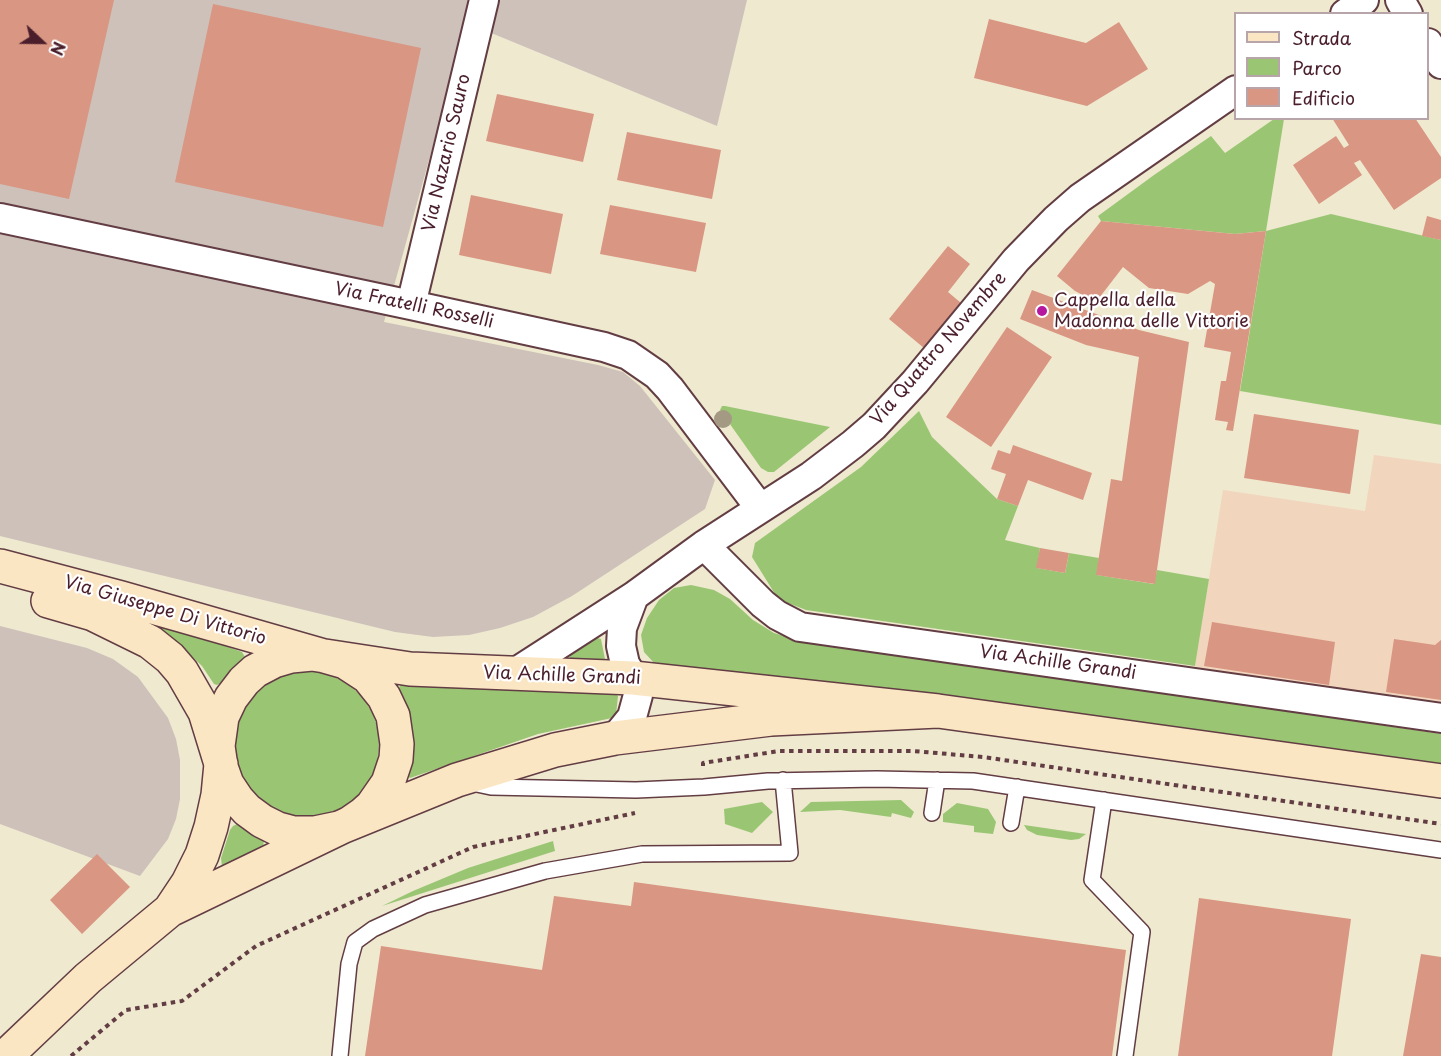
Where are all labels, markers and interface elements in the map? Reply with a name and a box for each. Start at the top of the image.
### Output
north arrow [12,12,72,72]
legend [1234,12,1429,120]
text: Strada [1292,24,1351,51]
text: N [45,38,72,59]
text: Parco [1292,54,1342,81]
street label: Via Nazario Sauro [418,72,476,234]
text: Edificio [1292,84,1355,111]
street label: Via Quattro Novembre [867,268,1011,430]
street label: Via Fratelli Rosselli [332,279,496,333]
place label: Cappella della Madonna delle Vittorie [1054,290,1249,332]
marker: Cappella della Madonna delle Vittorie [1035,304,1049,318]
street label: Via Giuseppe Di Vittorio [62,572,268,650]
street label: Via Achille Grandi [978,641,1138,685]
street label: Via Achille Grandi [483,662,641,690]

